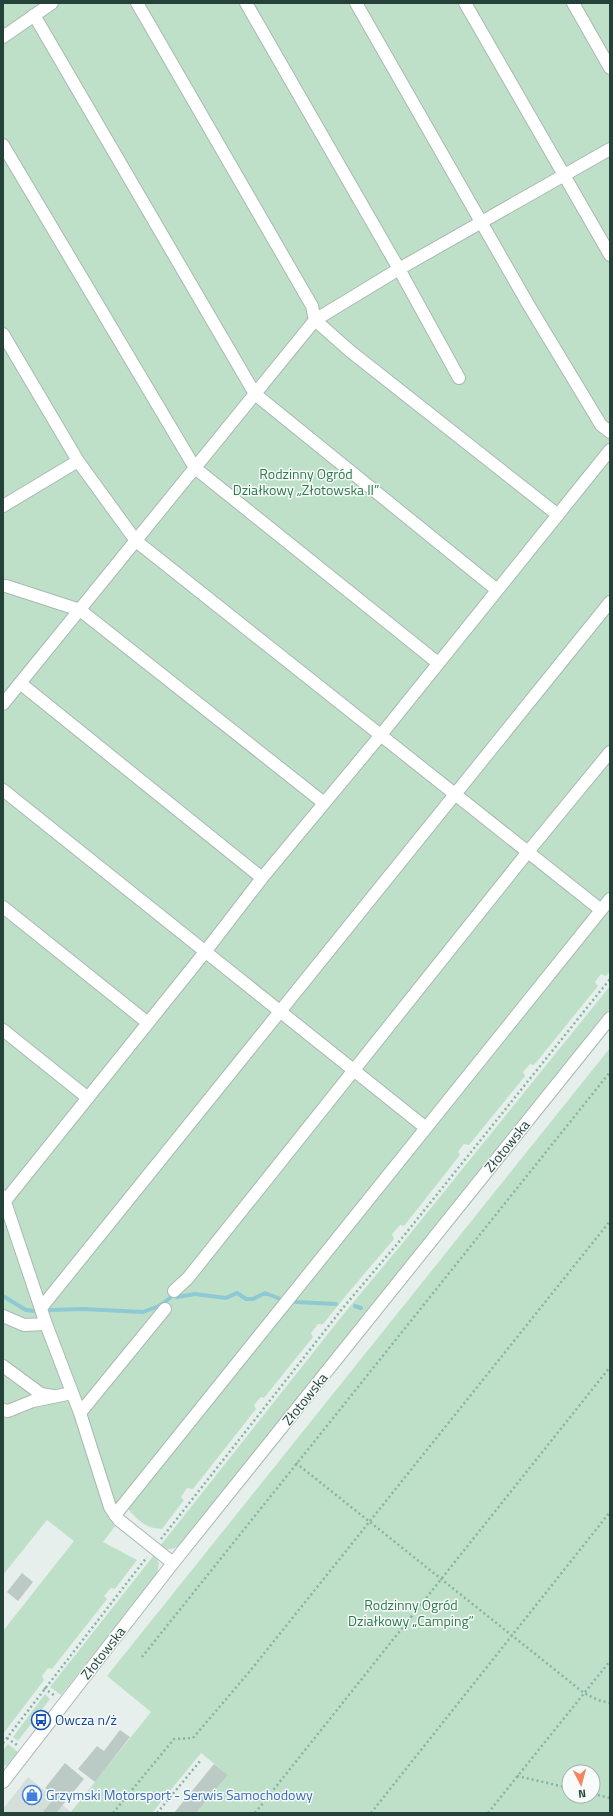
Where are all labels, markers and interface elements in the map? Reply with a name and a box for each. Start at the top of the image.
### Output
park label: Rodzinny Ogród Działkowy „Złotowska II” [233,463,379,500]
street label: Złotowska [479,1115,534,1176]
street label: Złotowska [277,1368,332,1429]
park label: Rodzinny Ogród Działkowy „Camping” [348,1594,474,1631]
street label: Złotowska [75,1622,130,1684]
bus stop icon: Owcza n/ż [30,1709,52,1731]
place label: Owcza n/ż [55,1709,117,1730]
north arrow [561,1764,601,1804]
shop icon: Grzymski Motorsport - Serwis Samochodowy [21,1784,43,1806]
place label: Grzymski Motorsport - Serwis Samochodowy [46,1784,313,1805]
text: N [577,1786,587,1802]

